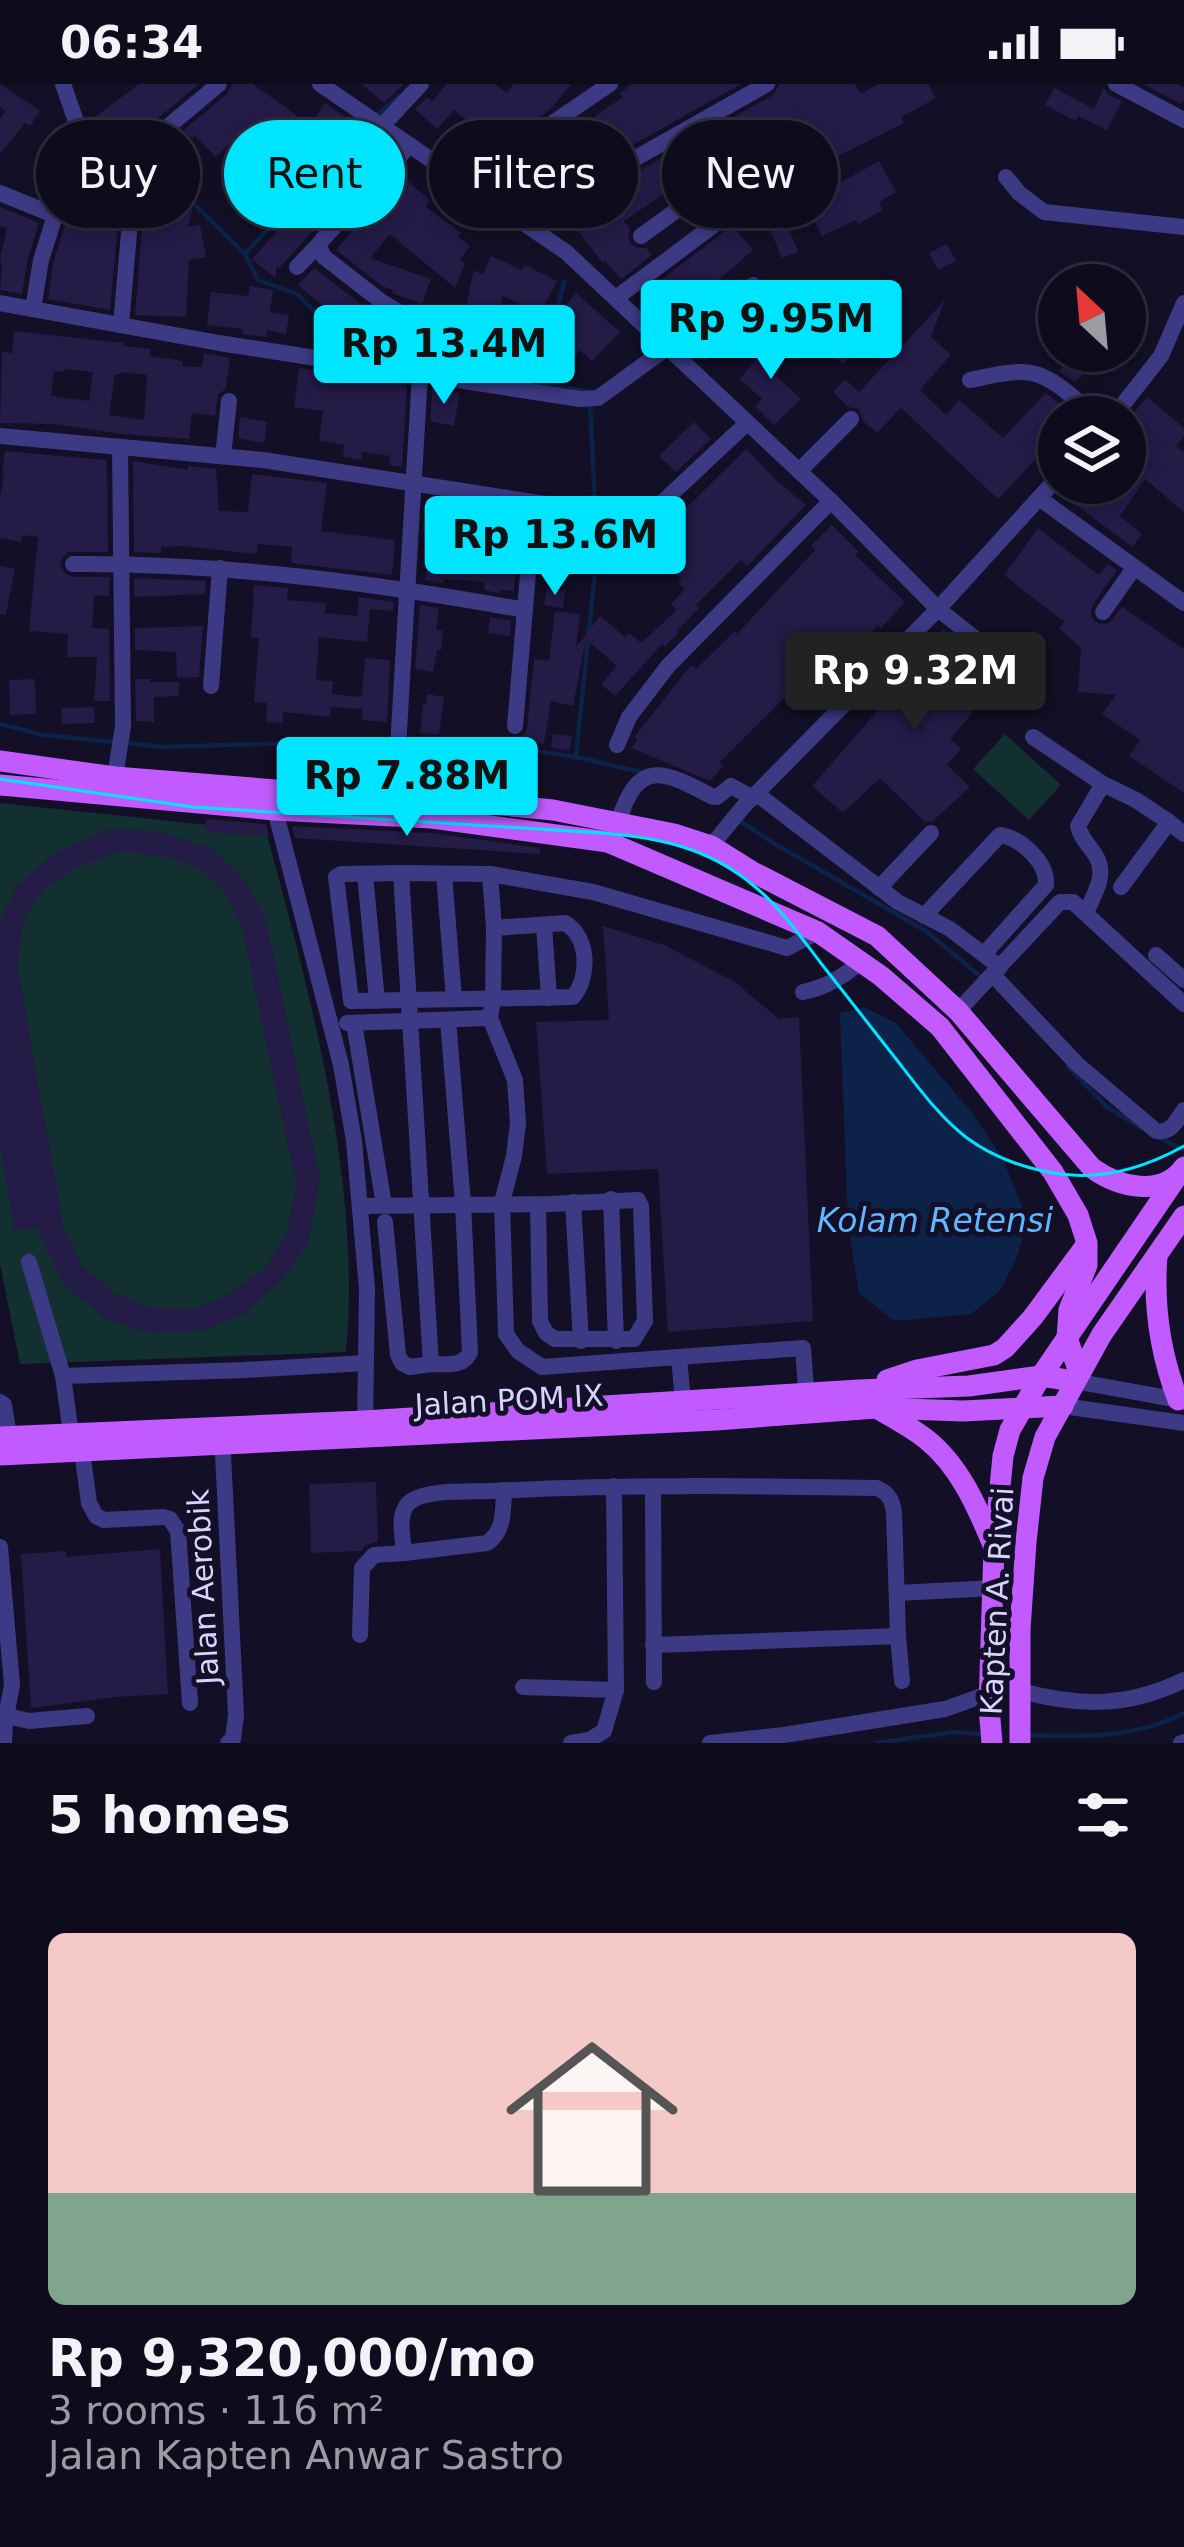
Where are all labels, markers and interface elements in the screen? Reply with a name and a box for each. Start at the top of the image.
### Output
text: 06:34 [60,16,203,69]
chip: Buy [36,120,200,228]
chip: Rent [224,120,405,228]
chip: Filters [429,120,638,228]
chip: New [662,120,838,228]
north arrow [1038,264,1146,372]
map controls [1038,264,1146,504]
pin: Rp 9.95M [647,280,895,382]
text: Rp 9.95M [668,296,874,341]
pin: Rp 13.4M [320,305,568,407]
text: Rp 13.4M [341,321,547,366]
button: layers [1038,396,1146,504]
pin: Rp 13.6M [431,496,679,598]
text: Rp 13.6M [452,512,658,557]
pin: Rp 9.32M [791,632,1039,734]
text: Rp 9.32M [812,648,1018,693]
pin: Rp 7.88M [283,737,531,839]
text: Rp 7.88M [304,753,510,798]
water label: Kolam Retensi [817,1201,1053,1240]
street label: Jalan POM IX [412,1378,604,1423]
street label: Kapten A. Rivai [974,1486,1020,1716]
street label: Jalan Aerobik [180,1488,226,1688]
icon: filters [1070,1782,1136,1848]
text: 5 homes [48,1786,291,1845]
icon: home [484,2011,700,2227]
text: Rp 9,320,000/mo [48,2329,536,2388]
text: 3 rooms · 116 m² [48,2388,384,2433]
text: Jalan Kapten Anwar Sastro [48,2433,564,2478]

